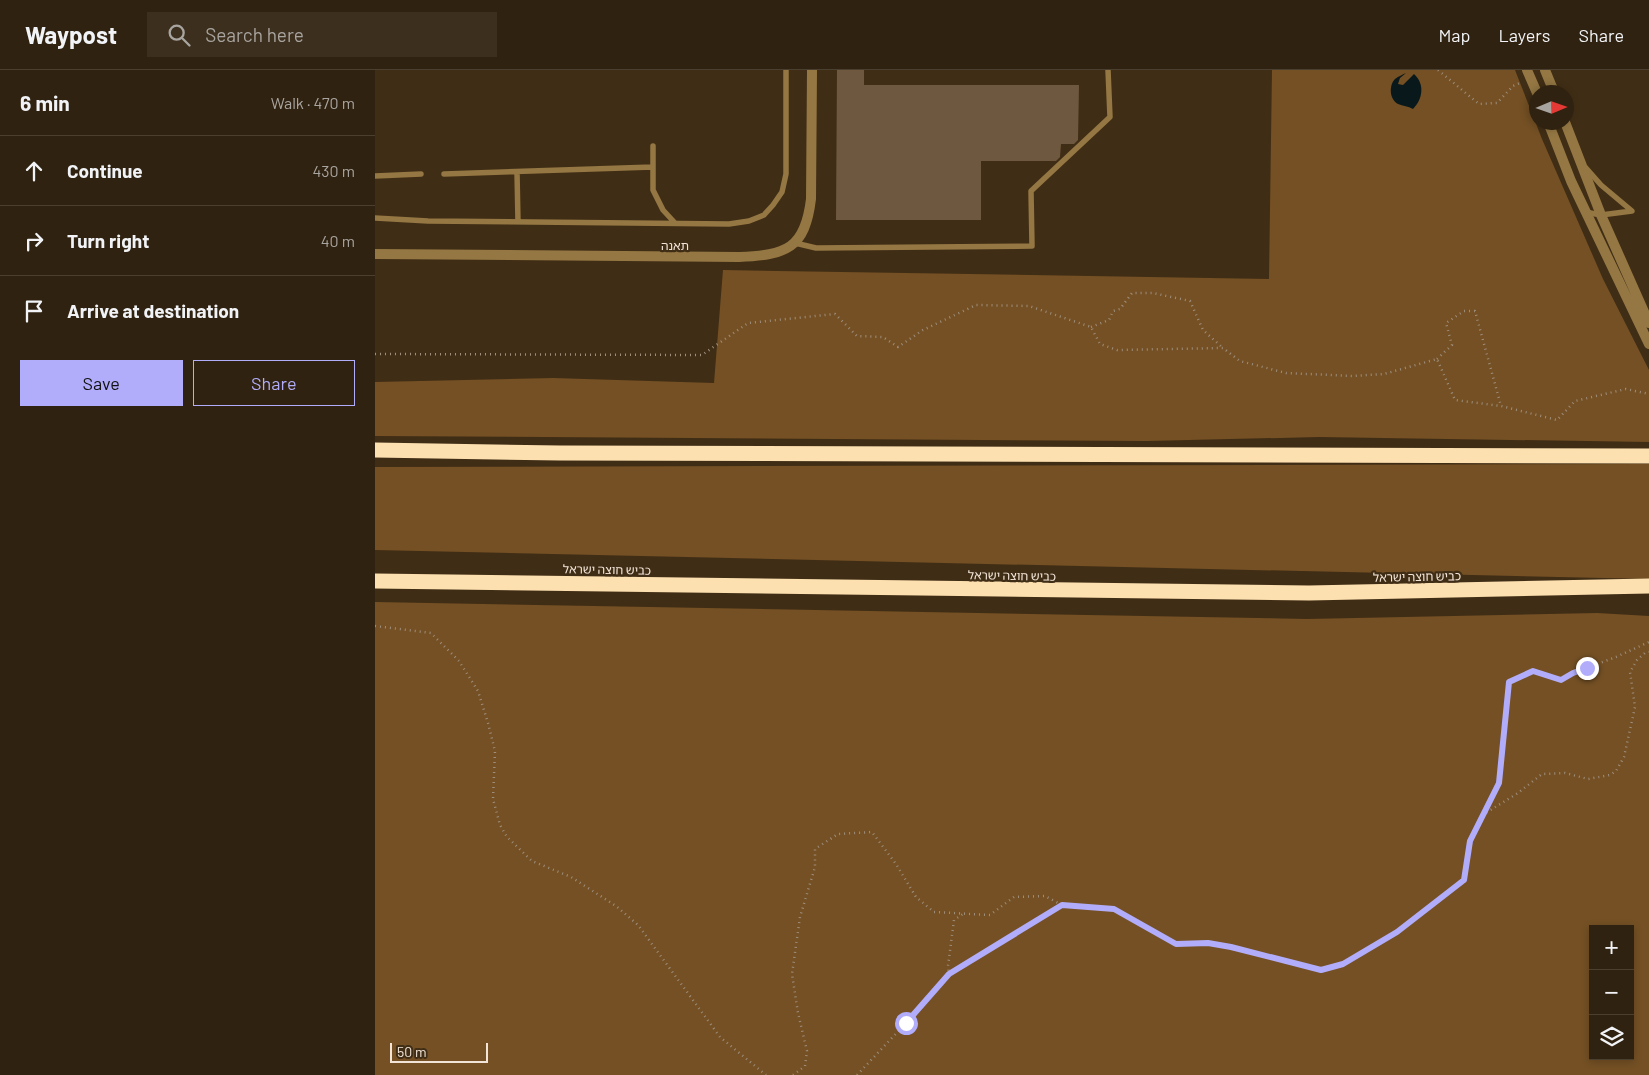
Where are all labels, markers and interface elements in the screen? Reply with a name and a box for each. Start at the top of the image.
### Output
search box [147,12,497,57]
text: Waypost [25,20,117,49]
icon: search [165,21,193,49]
text: Search here [205,23,304,46]
text: Map [1438,24,1470,46]
text: Layers [1498,24,1551,46]
text: Share [1579,24,1624,46]
north arrow [1529,85,1574,130]
text: 6 min [20,90,70,115]
text: Walk · 470 m [271,93,355,112]
icon: ahead [20,157,48,185]
text: Continue [67,159,143,182]
text: 430 m [312,161,355,180]
icon: right [20,227,48,255]
text: Turn right [67,229,149,252]
text: 40 m [321,231,355,250]
street label: תאנה [661,238,689,252]
icon: arrive [20,297,48,325]
text: Arrive at destination [67,299,239,322]
button: Save [20,360,183,406]
button: Share [193,360,355,406]
street label: כביש חוצה ישראל [563,561,651,577]
street label: כביש חוצה ישראל [968,567,1056,583]
street label: כביש חוצה ישראל [1373,568,1461,584]
route end [1576,657,1599,680]
map controls [1589,925,1634,1060]
button: + [1589,925,1634,970]
button: − [1589,970,1634,1015]
route start [895,1012,918,1035]
button: layers [1589,1015,1634,1060]
scale bar [390,1040,487,1063]
text: 50 m [397,1043,426,1060]

